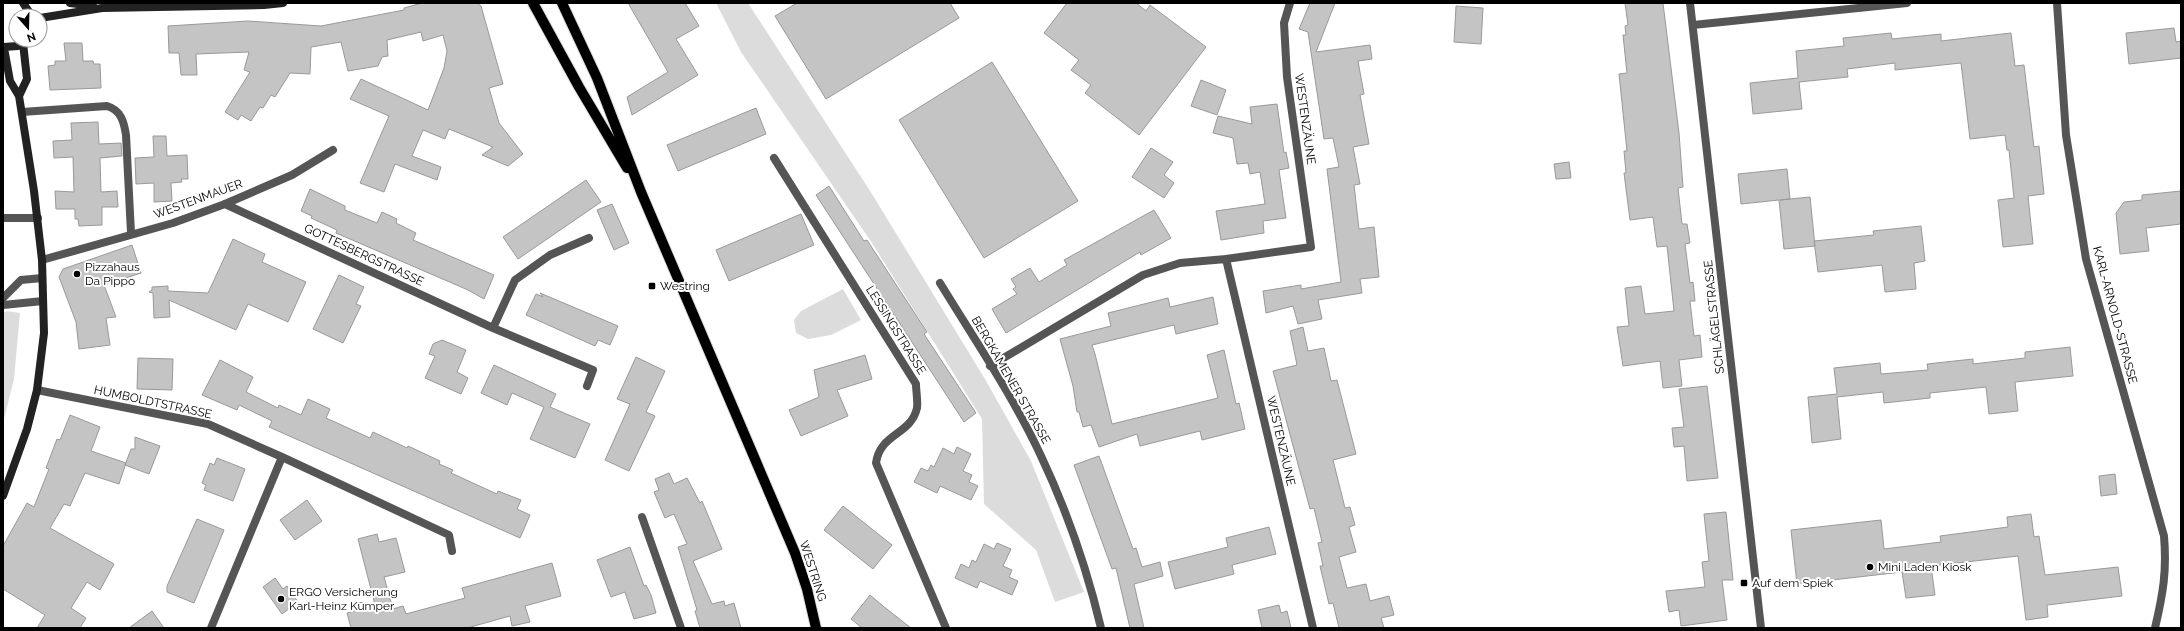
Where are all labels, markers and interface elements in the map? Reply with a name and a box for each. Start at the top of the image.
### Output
north arrow [8,8,48,48]
text: N [25,29,37,44]
street label: WESTENZÄUNE [1292,73,1318,165]
street label: WESTENMAUER [152,176,244,222]
street label: GOTTESBERGSTRASSE [302,221,426,289]
street label: KARL-ARNOLD-STRASSE [2090,245,2140,385]
street label: SCHLÄGELSTRASSE [1701,259,1727,375]
place label: Pizzahaus Da Pippo [85,260,140,288]
marker: Pizzahaus Da Pippo [72,269,82,279]
place label: Westring [660,279,710,293]
marker: Westring [647,281,657,291]
street label: LESSINGSTRASSE [863,283,929,377]
street label: BERGKAMENER STRASSE [969,314,1053,446]
street label: HUMBOLDTSTRASSE [93,383,213,421]
street label: WESTENZÄUNE [1264,395,1298,487]
street label: WESTRING [797,539,829,603]
place label: Mini Laden Kiosk [1878,560,1972,574]
marker: Mini Laden Kiosk [1865,562,1875,572]
place label: Auf dem Spiek [1752,576,1834,590]
marker: Auf dem Spiek [1739,578,1749,588]
place label: ERGO Versicherung Karl-Heinz Kümper [289,585,398,613]
marker: ERGO Versicherung Karl-Heinz Kümper [276,594,286,604]

